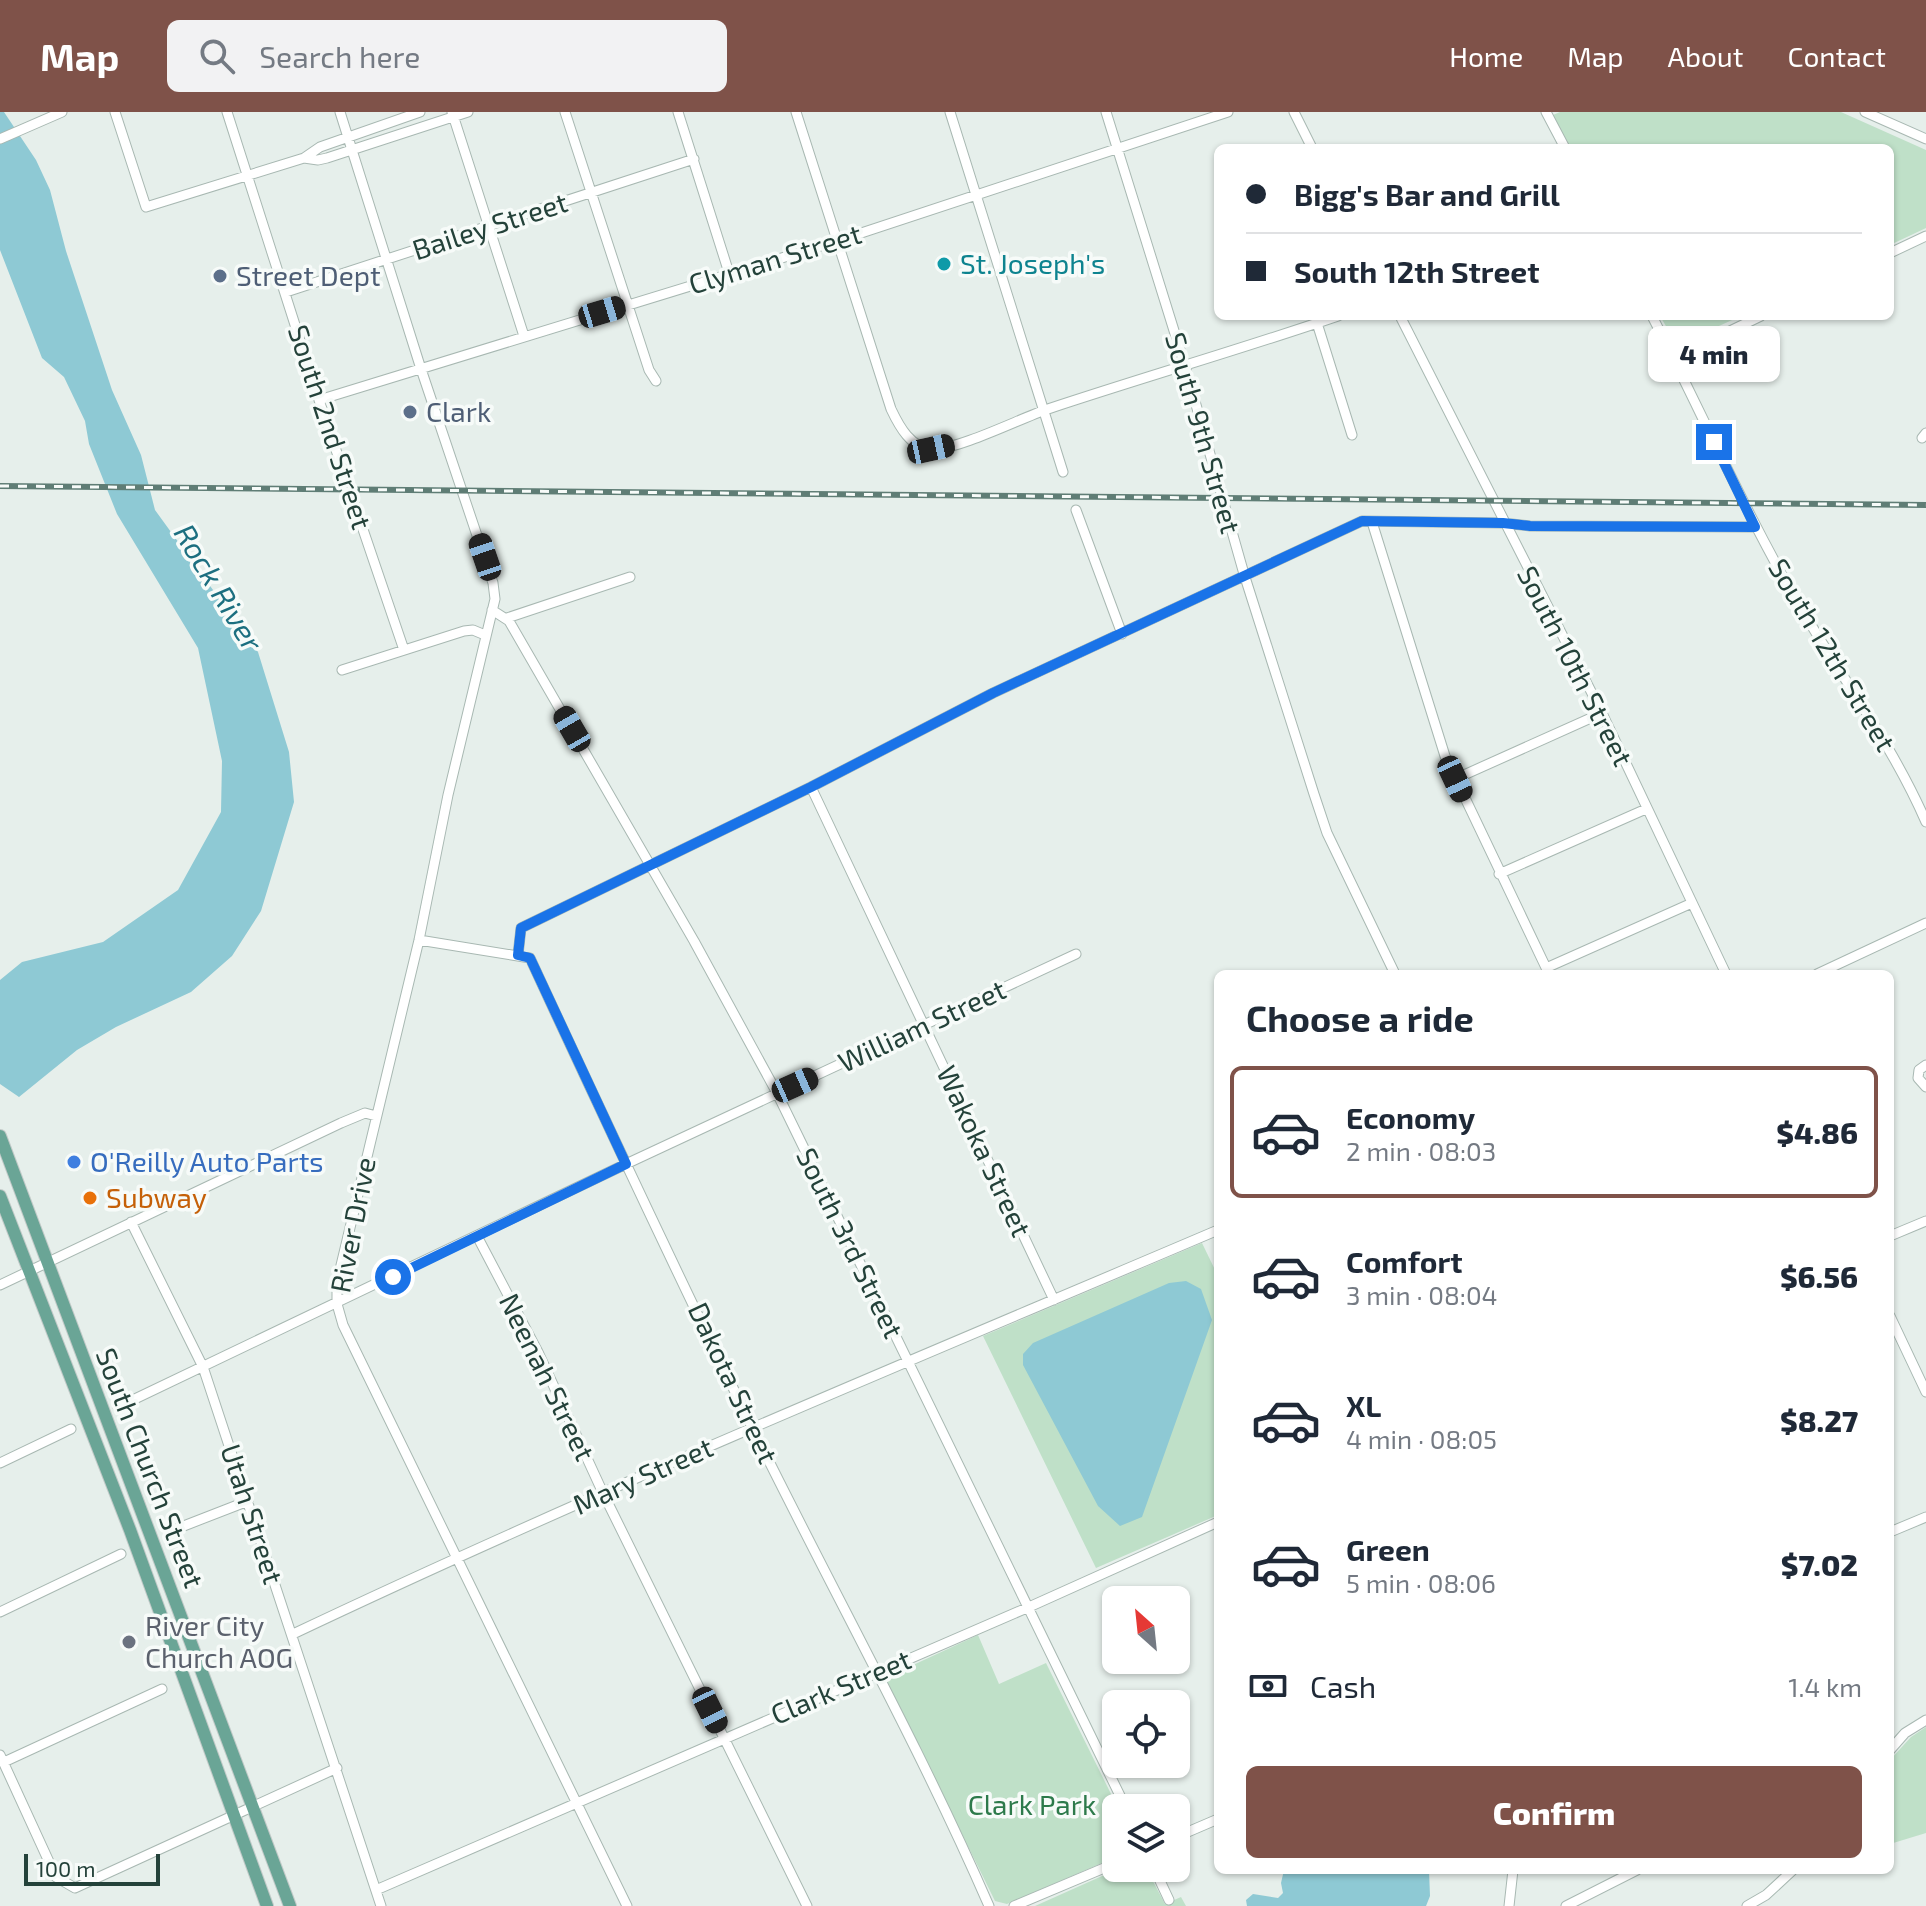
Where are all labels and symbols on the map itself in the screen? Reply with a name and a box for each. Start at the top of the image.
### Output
street label: Bailey Street [408,184,572,266]
street label: Clyman Street [684,216,865,300]
place label: St. Joseph's [960,246,1105,280]
marker: St. Joseph's [935,255,953,273]
place label: Street Dept [236,258,381,292]
marker: Street Dept [211,267,229,285]
car [576,294,628,330]
street label: South 2nd Street [282,320,380,533]
callout: 4 min [1648,326,1780,382]
street label: South 9th Street [1159,328,1249,537]
place label: Clark [426,394,491,428]
marker: Clark [401,403,419,421]
route end [1696,424,1732,460]
car [905,432,957,466]
water label: Rock River [168,517,272,658]
car [466,530,504,584]
street label: South 12th Street [1762,552,1904,757]
street label: South 10th Street [1511,560,1641,771]
car [550,702,594,756]
car [1434,752,1476,806]
street label: William Street [832,971,1011,1079]
street label: Wakoka Street [930,1060,1039,1242]
car [768,1064,822,1106]
street label: South 3rd Street [790,1142,912,1343]
place label: O'Reilly Auto Parts [90,1144,324,1178]
marker: O'Reilly Auto Parts [65,1153,83,1171]
street label: River Drive [322,1154,382,1295]
place label: Subway [106,1180,207,1214]
marker: Subway [81,1189,99,1207]
route start [375,1259,411,1295]
street label: Neenah Street [493,1287,603,1466]
street label: Dakota Street [682,1297,786,1469]
street label: South Church Street [90,1343,212,1592]
street label: Mary Street [567,1429,718,1521]
street label: Utah Street [214,1439,292,1588]
north arrow [1102,1586,1190,1674]
place label: River City Church AOG [145,1608,293,1674]
marker: River City Church AOG [120,1633,138,1651]
street label: Clark Street [765,1641,916,1731]
car [689,1683,731,1737]
park label: Clark Park [968,1787,1096,1821]
scale bar [24,1850,160,1886]

